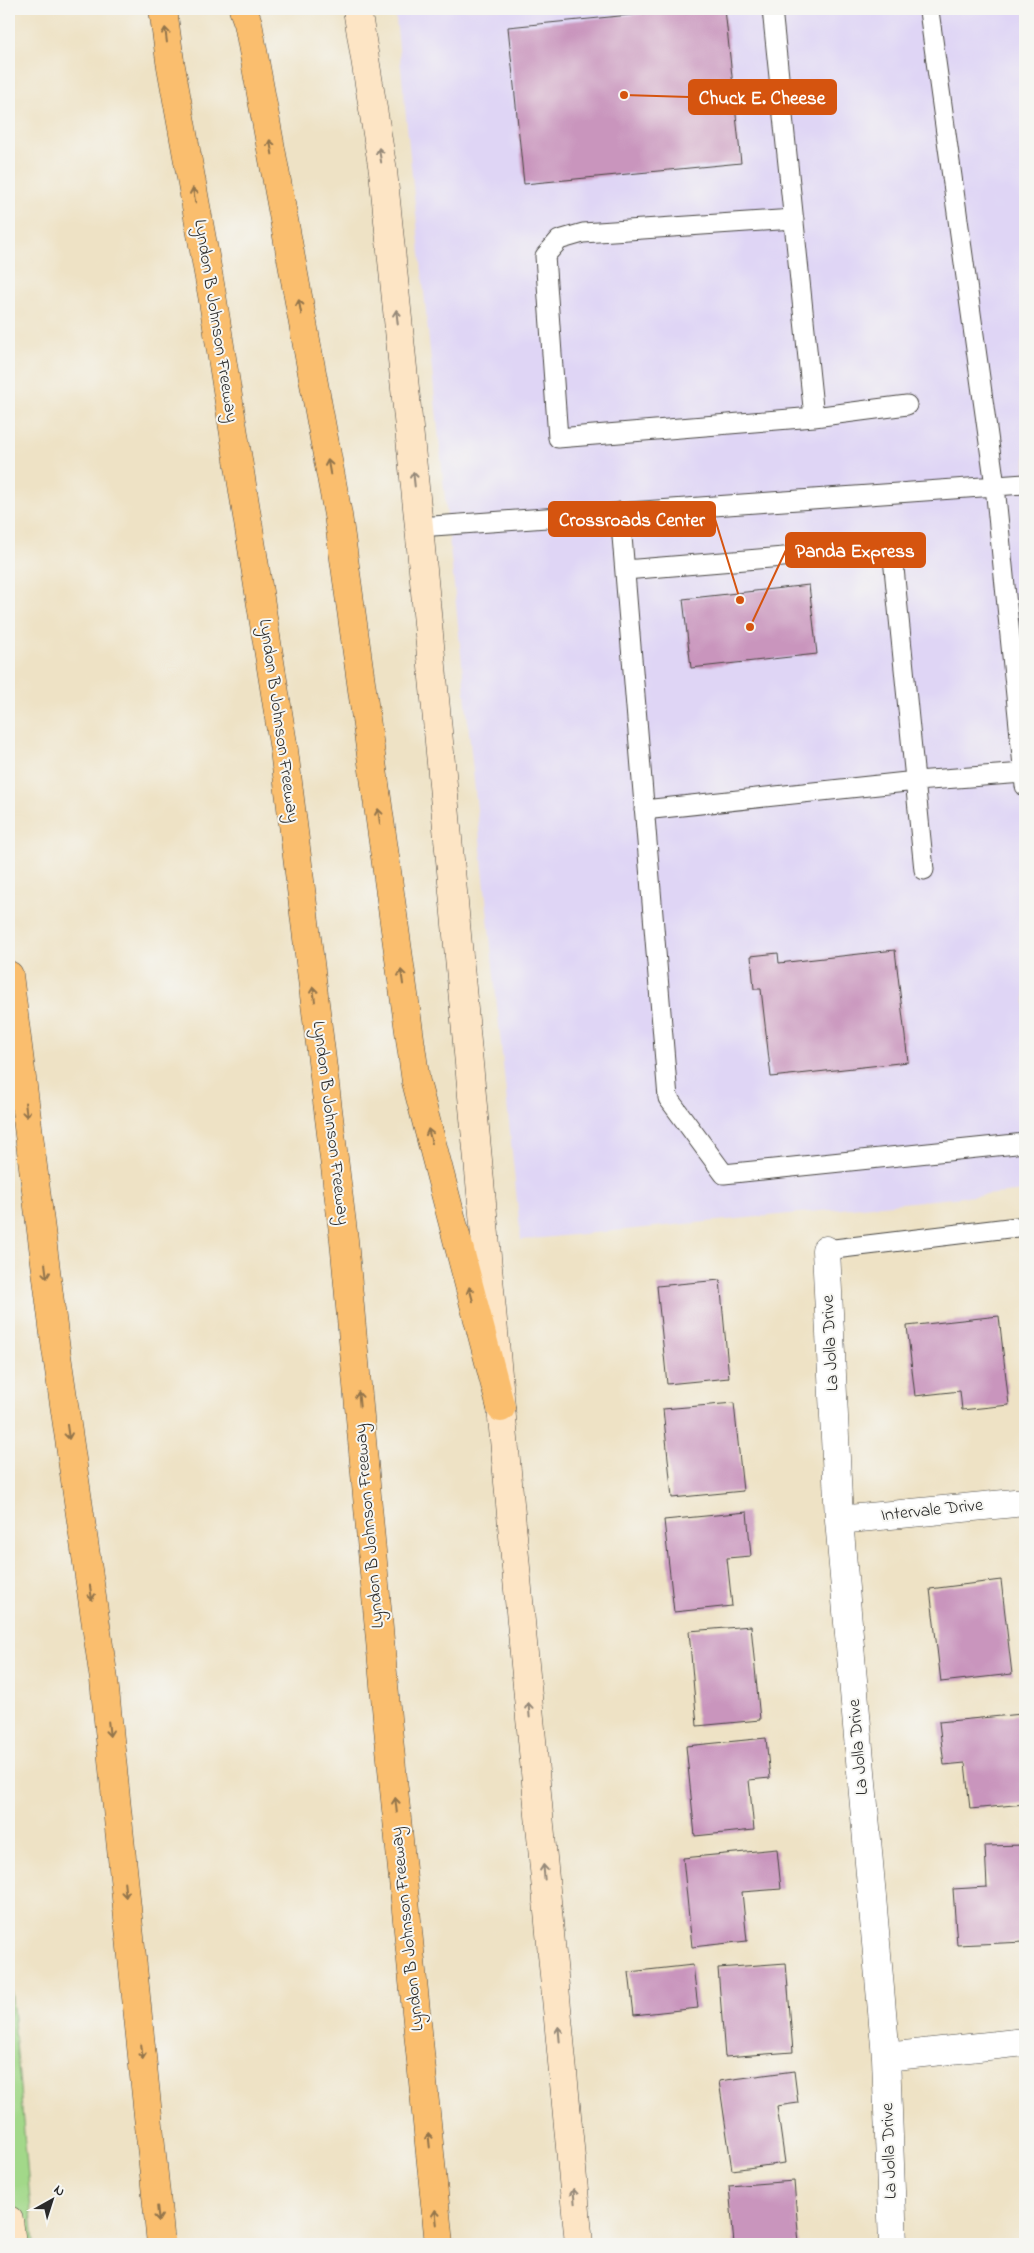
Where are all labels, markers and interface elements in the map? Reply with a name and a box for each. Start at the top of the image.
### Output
one-way arrow [161,27,171,43]
callout: Chuck E. Cheese [689,80,836,114]
text: Chuck E. Cheese [699,86,826,113]
one-way arrow [265,140,275,156]
one-way arrow [375,148,385,164]
one-way arrow [189,187,198,203]
street label: Lyndon B Johnson Freeway [186,218,244,424]
one-way arrow [294,299,304,315]
one-way arrow [392,309,402,325]
one-way arrow [323,459,333,475]
one-way arrow [409,471,419,487]
callout: Crossroads Center [549,502,715,536]
text: Crossroads Center [559,508,706,535]
callout: Panda Express [786,533,925,567]
text: Panda Express [795,539,915,566]
street label: Lyndon B Johnson Freeway [251,617,305,825]
one-way arrow [374,808,384,824]
one-way arrow [396,969,406,985]
one-way arrow [309,986,319,1002]
street label: Lyndon B Johnson Freeway [305,1019,355,1227]
one-way arrow [21,1102,31,1118]
one-way arrow [425,1129,434,1145]
one-way arrow [41,1263,51,1279]
one-way arrow [466,1286,475,1302]
street label: La Jolla Drive [815,1293,847,1392]
one-way arrow [354,1391,363,1407]
street label: Lyndon B Johnson Freeway [348,1423,392,1629]
one-way arrow [63,1424,73,1440]
street label: Intervale Drive [880,1493,985,1529]
one-way arrow [87,1585,97,1601]
street label: La Jolla Drive [842,1697,876,1796]
one-way arrow [524,1703,534,1719]
one-way arrow [104,1720,114,1736]
one-way arrow [391,1797,401,1813]
street label: Lyndon B Johnson Freeway [384,1826,432,2032]
one-way arrow [540,1864,549,1880]
one-way arrow [120,1882,130,1898]
one-way arrow [555,2026,564,2042]
one-way arrow [137,2044,146,2060]
street label: La Jolla Drive [875,2101,905,2200]
one-way arrow [424,2133,433,2149]
north arrow [28,2176,78,2226]
text: N [49,2180,70,2202]
one-way arrow [570,2188,579,2204]
one-way arrow [153,2205,163,2221]
one-way arrow [431,2209,441,2225]

